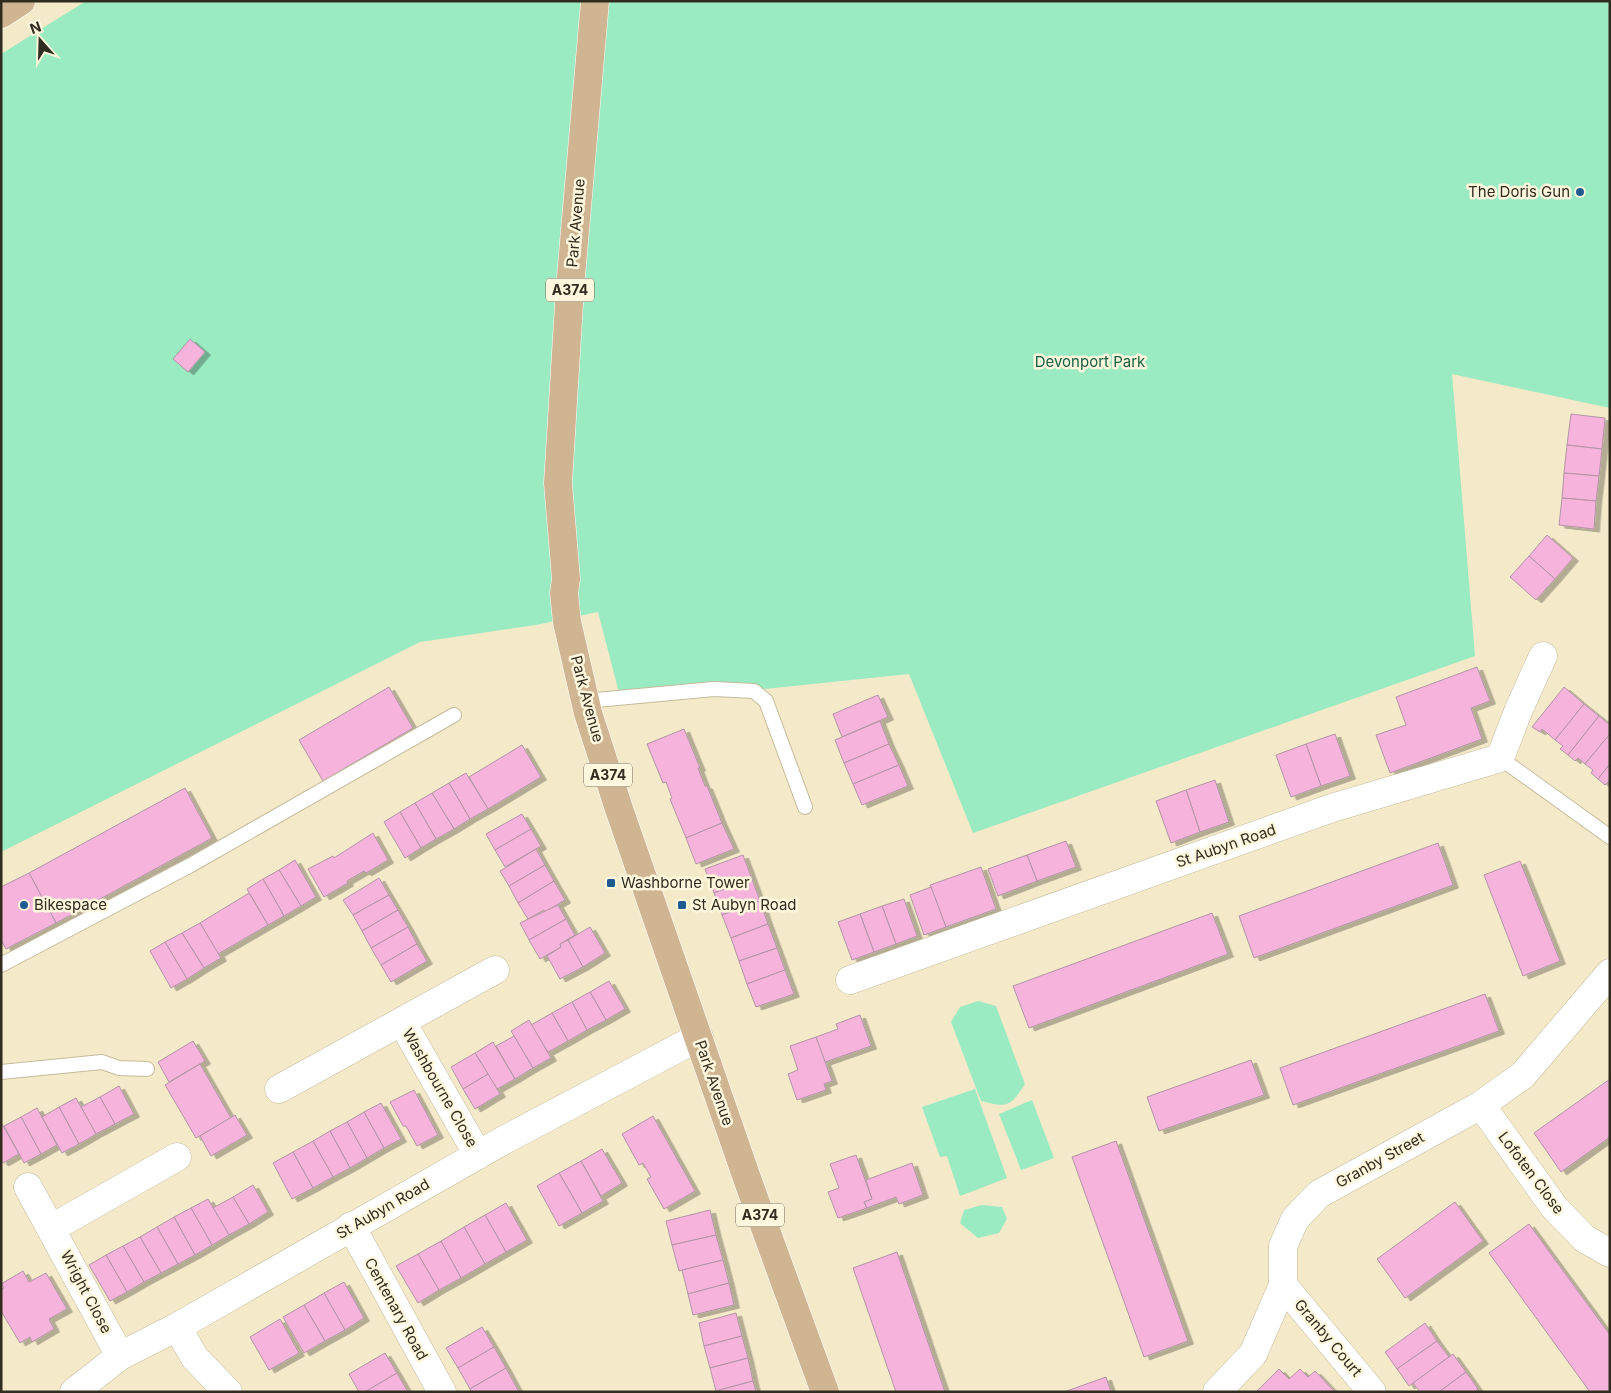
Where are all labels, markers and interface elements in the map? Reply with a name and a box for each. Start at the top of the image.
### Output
north arrow [15,15,65,65]
text: N [27,18,43,37]
street label: Park Avenue [562,178,589,268]
place label: The Doris Gun [1468,182,1570,201]
marker: The Doris Gun [1574,186,1586,198]
road number: A374 [546,278,594,302]
park label: Devonport Park [1035,352,1146,371]
street label: Park Avenue [567,653,608,744]
road number: A374 [584,764,632,786]
street label: St Aubyn Road [1173,820,1278,872]
place label: Washborne Tower [621,873,750,892]
marker: Washborne Tower [605,877,617,889]
place label: Bikespace [34,895,107,914]
place label: St Aubyn Road [692,895,797,914]
marker: Bikespace [18,899,30,911]
marker: St Aubyn Road [676,899,688,911]
street label: Washbourne Close [399,1025,482,1151]
street label: Park Avenue [691,1038,738,1128]
street label: Granby Street [1332,1127,1427,1192]
street label: Lofoten Close [1494,1128,1569,1218]
street label: St Aubyn Road [333,1174,433,1243]
road number: A374 [736,1204,784,1226]
street label: Wright Close [57,1247,116,1337]
street label: Centenary Road [360,1254,432,1363]
street label: Granby Court [1290,1295,1366,1380]

